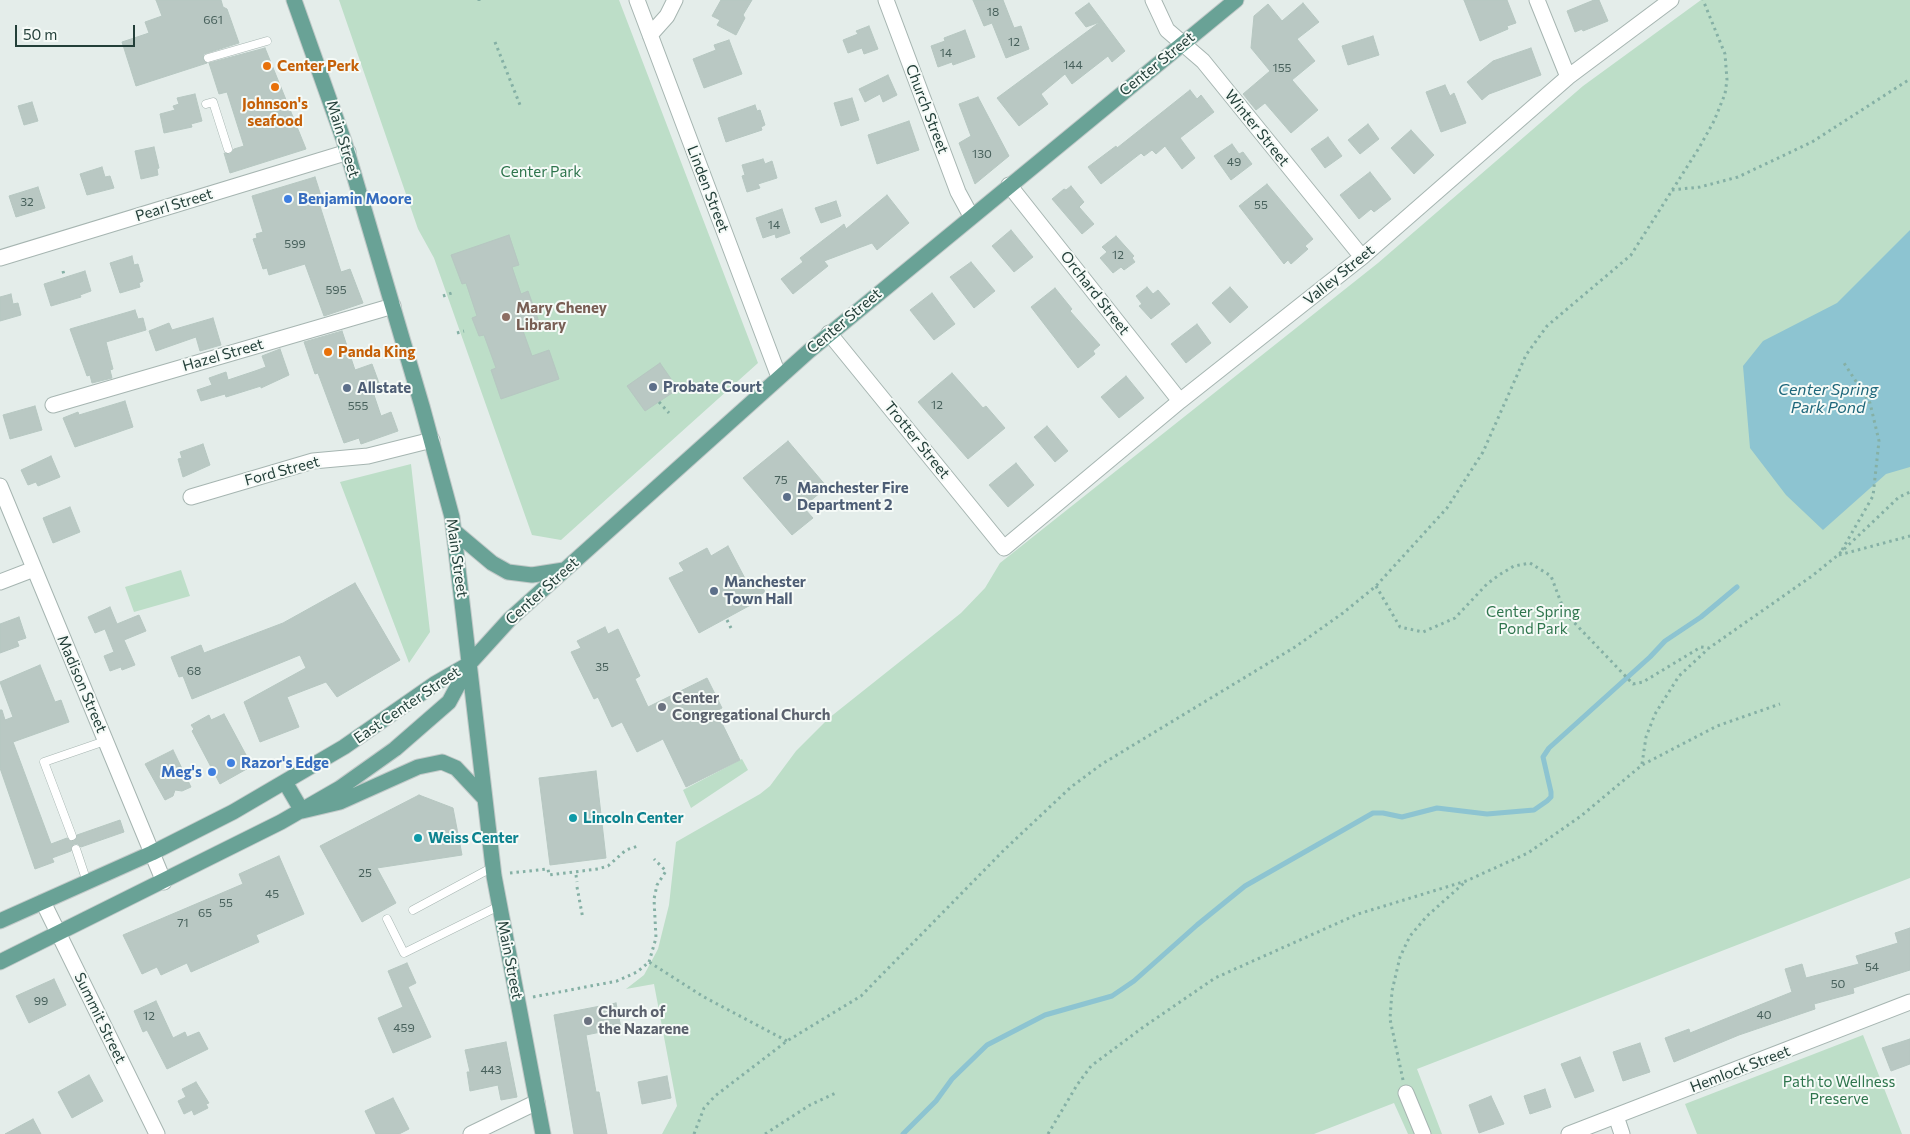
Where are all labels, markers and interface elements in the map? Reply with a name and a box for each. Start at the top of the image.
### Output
house number: 18 [987,5,999,19]
house number: 661 [203,13,223,27]
scale bar [18,15,138,47]
text: 50 m [23,25,57,43]
street label: Center Street [1116,28,1198,100]
house number: 12 [1008,35,1020,49]
house number: 14 [940,46,952,60]
place label: Center Perk [277,57,359,75]
house number: 144 [1063,58,1083,72]
marker: Center Perk [261,60,273,72]
house number: 155 [1273,61,1291,75]
street label: Church Street [902,62,952,156]
marker: Johnson's seafood [269,81,281,93]
street label: Winter Street [1221,86,1293,170]
place label: Johnson's seafood [242,95,308,130]
street label: Main Street [323,98,363,180]
street label: Linden Street [683,143,733,235]
house number: 130 [972,147,992,161]
house number: 49 [1227,155,1241,169]
park label: Center Park [501,163,581,181]
street label: Pearl Street [133,185,215,225]
place label: Benjamin Moore [298,190,412,208]
marker: Benjamin Moore [282,193,294,205]
house number: 32 [20,195,34,209]
house number: 55 [1254,198,1268,212]
house number: 14 [768,218,780,232]
house number: 599 [284,237,306,251]
street label: Valley Street [1300,241,1378,309]
street label: Orchard Street [1057,247,1133,339]
house number: 12 [1112,248,1124,262]
house number: 595 [325,283,347,297]
street label: Center Street [803,285,885,357]
place label: Mary Cheney Library [516,299,607,334]
marker: Mary Cheney Library [500,311,512,323]
street label: Hazel Street [180,335,266,375]
place label: Panda King [338,343,415,361]
marker: Panda King [322,346,334,358]
place label: Probate Court [663,378,762,396]
place label: Allstate [357,379,411,397]
water label: Center Spring Park Pond [1778,380,1878,418]
marker: Probate Court [647,381,659,393]
marker: Allstate [341,382,353,394]
street label: Trotter Street [880,398,954,482]
house number: 12 [931,398,943,412]
house number: 555 [348,399,368,413]
street label: Ford Street [243,452,321,490]
house number: 75 [774,473,788,487]
place label: Manchester Fire Department 2 [797,479,909,514]
marker: Manchester Fire Department 2 [781,491,793,503]
street label: Main Street [443,517,471,599]
street label: Center Street [502,554,582,628]
place label: Manchester Town Hall [724,573,806,608]
marker: Manchester Town Hall [708,585,720,597]
park label: Center Spring Pond Park [1486,603,1580,638]
street label: Madison Street [53,633,111,735]
house number: 35 [595,660,609,674]
street label: East Center Street [350,663,464,747]
house number: 68 [187,664,201,678]
place label: Center Congregational Church [672,689,831,724]
marker: Center Congregational Church [656,701,668,713]
place label: Razor's Edge [241,754,329,772]
marker: Razor's Edge [225,757,237,769]
place label: Meg's [161,763,202,781]
marker: Meg's [206,766,218,778]
place label: Lincoln Center [583,809,684,827]
marker: Lincoln Center [567,812,579,824]
place label: Weiss Center [428,829,519,847]
marker: Weiss Center [412,832,424,844]
house number: 25 [358,866,372,880]
house number: 45 [265,887,279,901]
house number: 55 [219,896,233,910]
house number: 65 [198,906,212,920]
house number: 71 [177,916,189,930]
street label: Main Street [494,919,526,1001]
house number: 54 [1865,960,1879,974]
street label: Summit Street [70,970,130,1066]
house number: 50 [1831,977,1845,991]
house number: 99 [34,994,48,1008]
place label: Church of the Nazarene [598,1003,689,1038]
house number: 40 [1756,1008,1772,1022]
house number: 12 [143,1009,155,1023]
marker: Church of the Nazarene [582,1015,594,1027]
house number: 459 [393,1021,415,1035]
street label: Hemlock Street [1687,1042,1793,1096]
house number: 443 [480,1063,502,1077]
park label: Path to Wellness Preserve [1783,1073,1895,1108]

